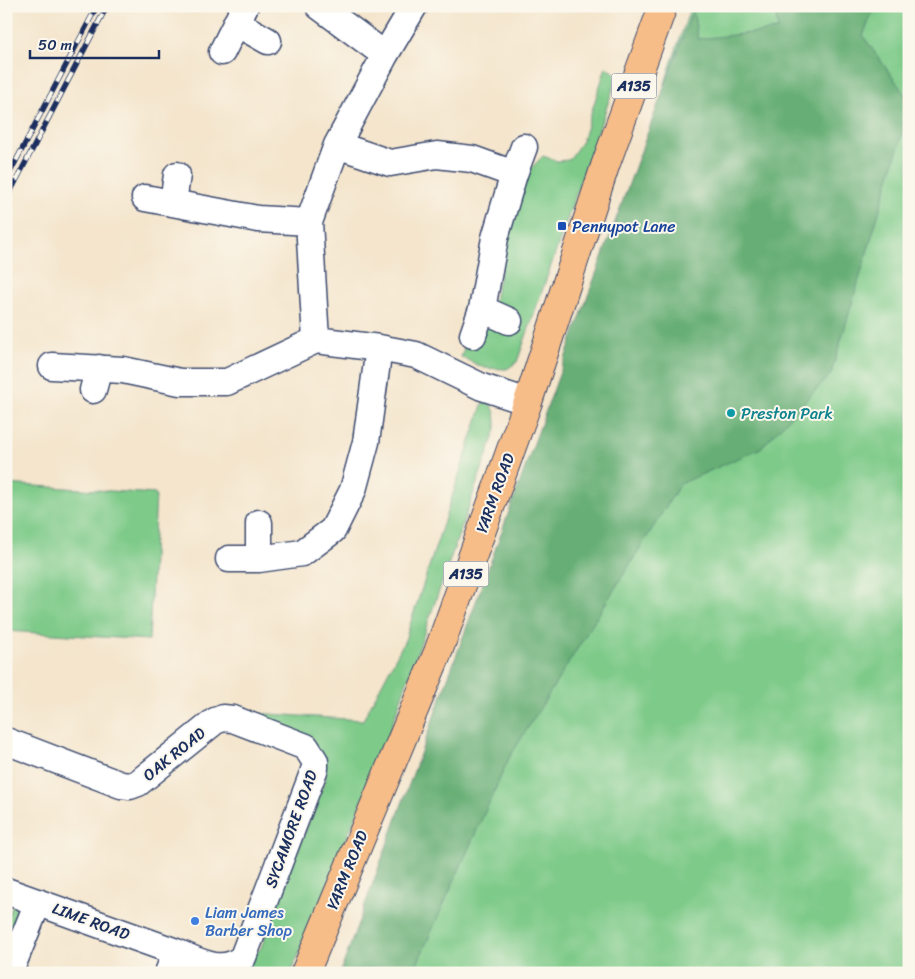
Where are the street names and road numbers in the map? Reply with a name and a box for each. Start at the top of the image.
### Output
road number: A135 [612,74,656,98]
street label: YARM ROAD [467,448,523,537]
road number: A135 [444,562,488,586]
street label: OAK ROAD [136,719,213,789]
street label: SYCAMORE ROAD [256,765,326,892]
street label: YARM ROAD [318,825,376,914]
street label: LIME ROAD [48,894,134,949]

